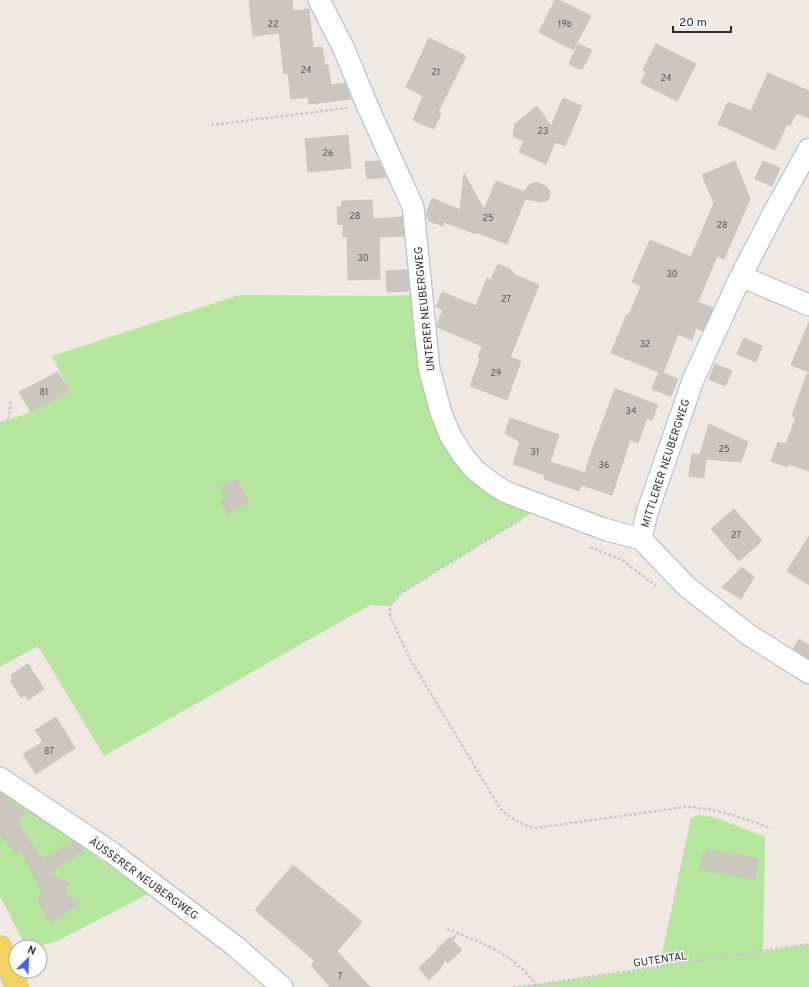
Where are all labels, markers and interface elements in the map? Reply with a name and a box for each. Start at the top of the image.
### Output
scale bar [673,8,731,34]
text: 20 m [679,15,707,31]
house number: 22 [267,19,279,30]
house number: 19b [558,19,572,30]
house number: 24 [300,65,312,76]
house number: 21 [432,67,440,78]
house number: 24 [660,73,672,84]
house number: 23 [538,126,548,137]
house number: 26 [323,148,333,159]
house number: 28 [349,211,361,222]
house number: 25 [482,213,494,224]
house number: 28 [716,220,728,231]
street label: UNTERER NEUBERGWEG [411,246,439,372]
house number: 30 [357,253,369,264]
house number: 30 [666,269,678,280]
house number: 27 [501,294,511,305]
house number: 32 [640,339,650,350]
house number: 29 [491,368,501,379]
house number: 81 [40,387,48,398]
street label: MITTLERER NEUBERGWEG [639,397,693,529]
house number: 34 [625,406,637,417]
house number: 25 [718,444,730,455]
house number: 31 [531,447,539,458]
house number: 36 [599,460,609,471]
house number: 27 [731,530,741,541]
house number: 87 [44,746,54,757]
street label: ÄUSSERER NEUBERGWEG [86,834,201,923]
north arrow [8,939,48,979]
text: N [25,943,38,959]
street label: GUTENTAL [632,949,688,971]
house number: 7 [338,971,343,982]

